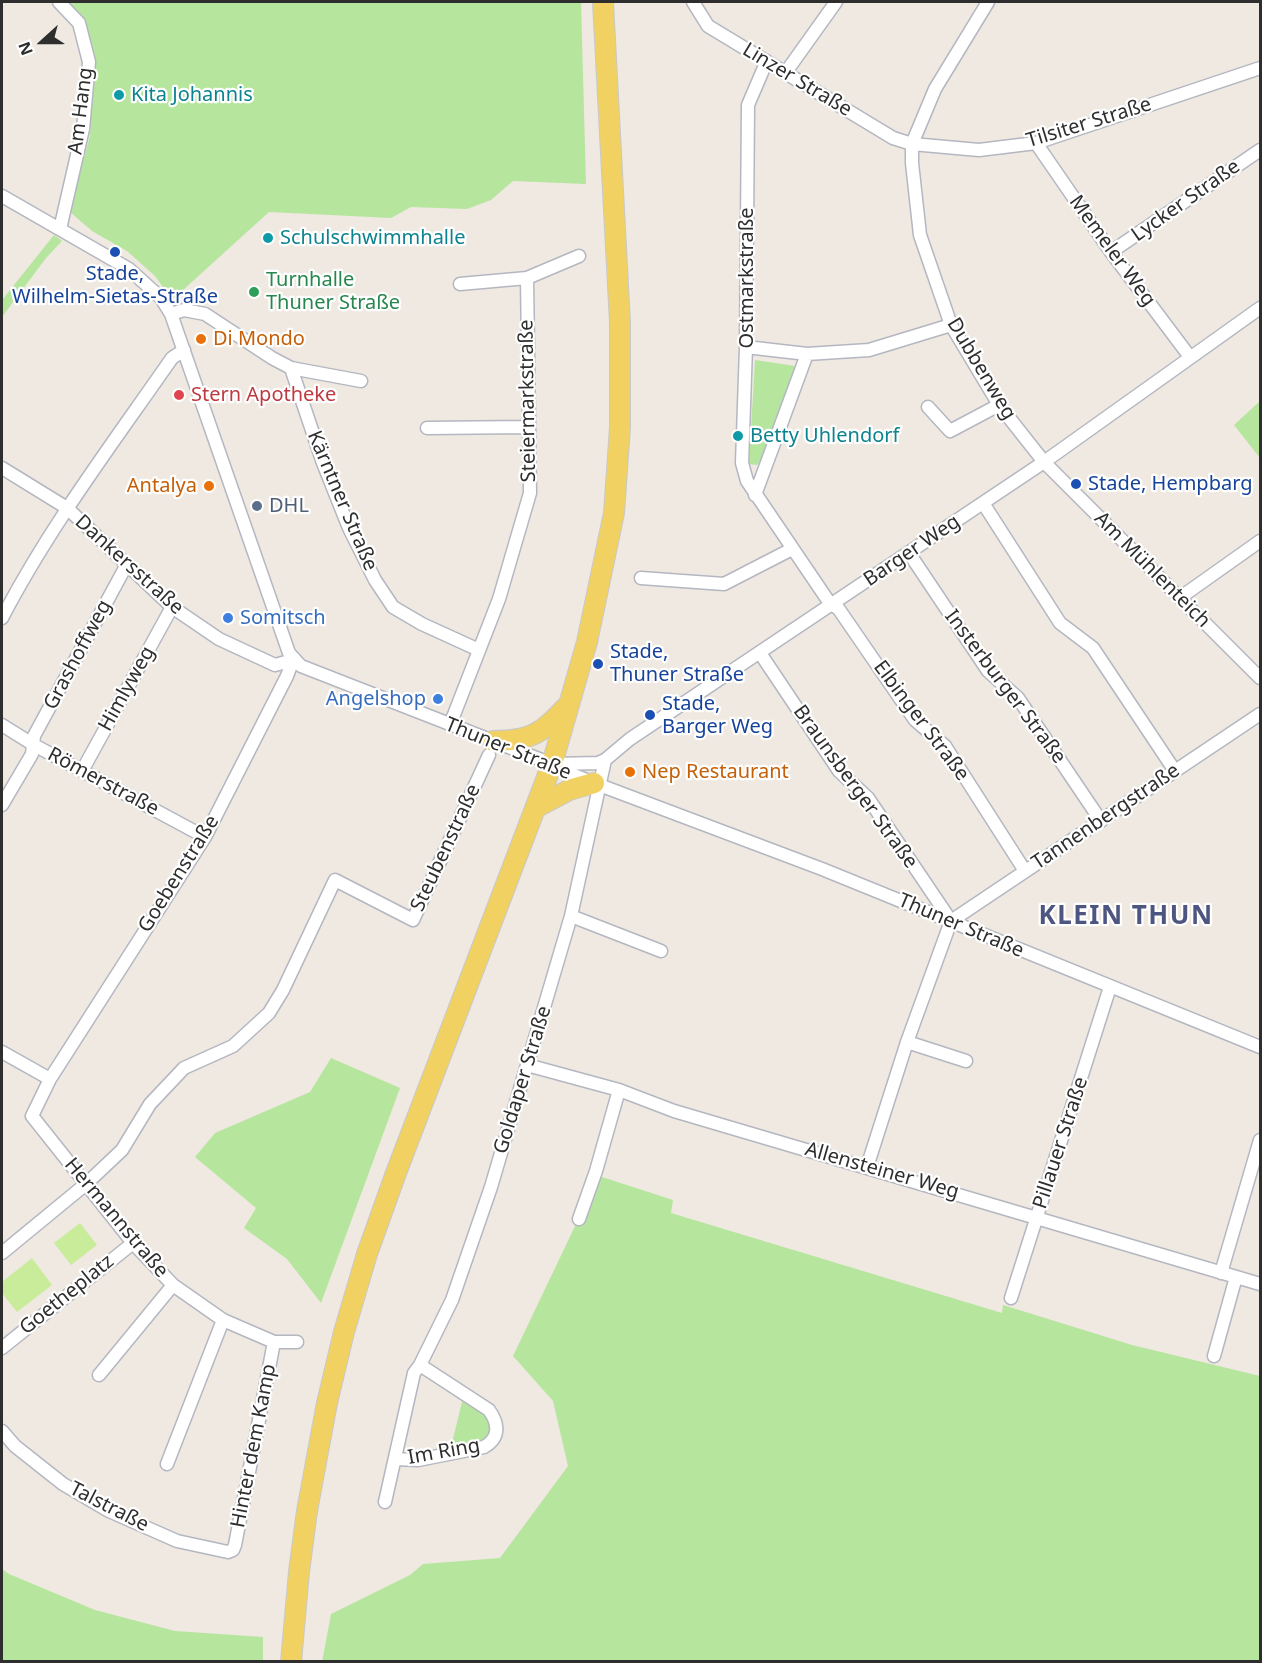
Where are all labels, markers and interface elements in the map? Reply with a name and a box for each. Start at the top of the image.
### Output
north arrow [12,12,72,72]
text: N [13,38,38,58]
street label: Linzer Straße [738,38,856,122]
street label: Am Hang [64,66,98,156]
place label: Kita Johannis [131,83,253,107]
marker: Kita Johannis [112,88,126,102]
street label: Tilsiter Straße [1024,93,1154,153]
street label: Lycker Straße [1127,155,1245,247]
street label: Memeler Weg [1064,191,1160,311]
street label: Ostmarkstraße [735,207,759,349]
place label: Schulschwimmhalle [280,226,465,250]
marker: Schulschwimmhalle [261,231,275,245]
marker: Stade, Wilhelm-Sietas-Straße [108,245,122,259]
place label: Stade, Wilhelm-Sietas-Straße [12,262,218,309]
place label: Turnhalle Thuner Straße [266,268,400,315]
marker: Turnhalle Thuner Straße [247,285,261,299]
street label: Dubbenweg [941,314,1021,424]
street label: Steiermarkstraße [515,319,541,483]
place label: Di Mondo [213,327,305,351]
marker: Di Mondo [194,332,208,346]
place label: Stern Apotheke [191,383,336,407]
marker: Stern Apotheke [172,388,186,402]
place label: Betty Uhlendorf [750,424,899,448]
street label: Kärntner Straße [302,427,382,575]
marker: Betty Uhlendorf [731,429,745,443]
place label: Stade, Hempbarg [1088,472,1253,496]
place label: Antalya [127,474,197,498]
marker: Stade, Hempbarg [1069,477,1083,491]
marker: Antalya [202,479,216,493]
place label: DHL [269,494,309,518]
marker: DHL [250,499,264,513]
street label: Am Mühlenteich [1089,507,1215,633]
street label: Dankersstraße [70,510,188,620]
street label: Barger Weg [859,510,965,592]
street label: Grashoffweg [39,596,117,714]
street label: Insterburger Straße [939,605,1071,769]
place label: Somitsch [240,606,326,630]
marker: Somitsch [221,611,235,625]
place label: Stade, Thuner Straße [610,640,744,687]
street label: Himlyweg [94,642,160,736]
street label: Elbinger Straße [868,656,974,786]
marker: Stade, Thuner Straße [591,657,605,671]
place label: Angelshop [326,687,426,711]
marker: Angelshop [431,692,445,706]
place label: Stade, Barger Weg [662,692,773,739]
street label: Braunsberger Straße [788,701,922,873]
marker: Stade, Barger Weg [643,708,657,722]
street label: Thuner Straße [441,713,575,785]
street label: Römerstraße [43,743,163,821]
street label: Tannenbergstraße [1028,759,1184,875]
place label: Nep Restaurant [642,760,789,784]
marker: Nep Restaurant [623,765,637,779]
street label: Steubenstraße [406,781,486,915]
street label: Goebenstraße [133,811,225,937]
street label: Thuner Straße [895,889,1027,963]
district label: KLEIN THUN [1038,901,1214,933]
street label: Goldaper Straße [489,1003,557,1157]
street label: Pillauer Straße [1028,1074,1094,1212]
street label: Allensteiner Weg [802,1138,962,1204]
street label: Hermannstraße [59,1153,173,1283]
street label: Goetheplatz [15,1250,119,1340]
street label: Hinter dem Kamp [226,1362,282,1530]
street label: Im Ring [406,1434,482,1470]
street label: Talstraße [65,1477,153,1537]

